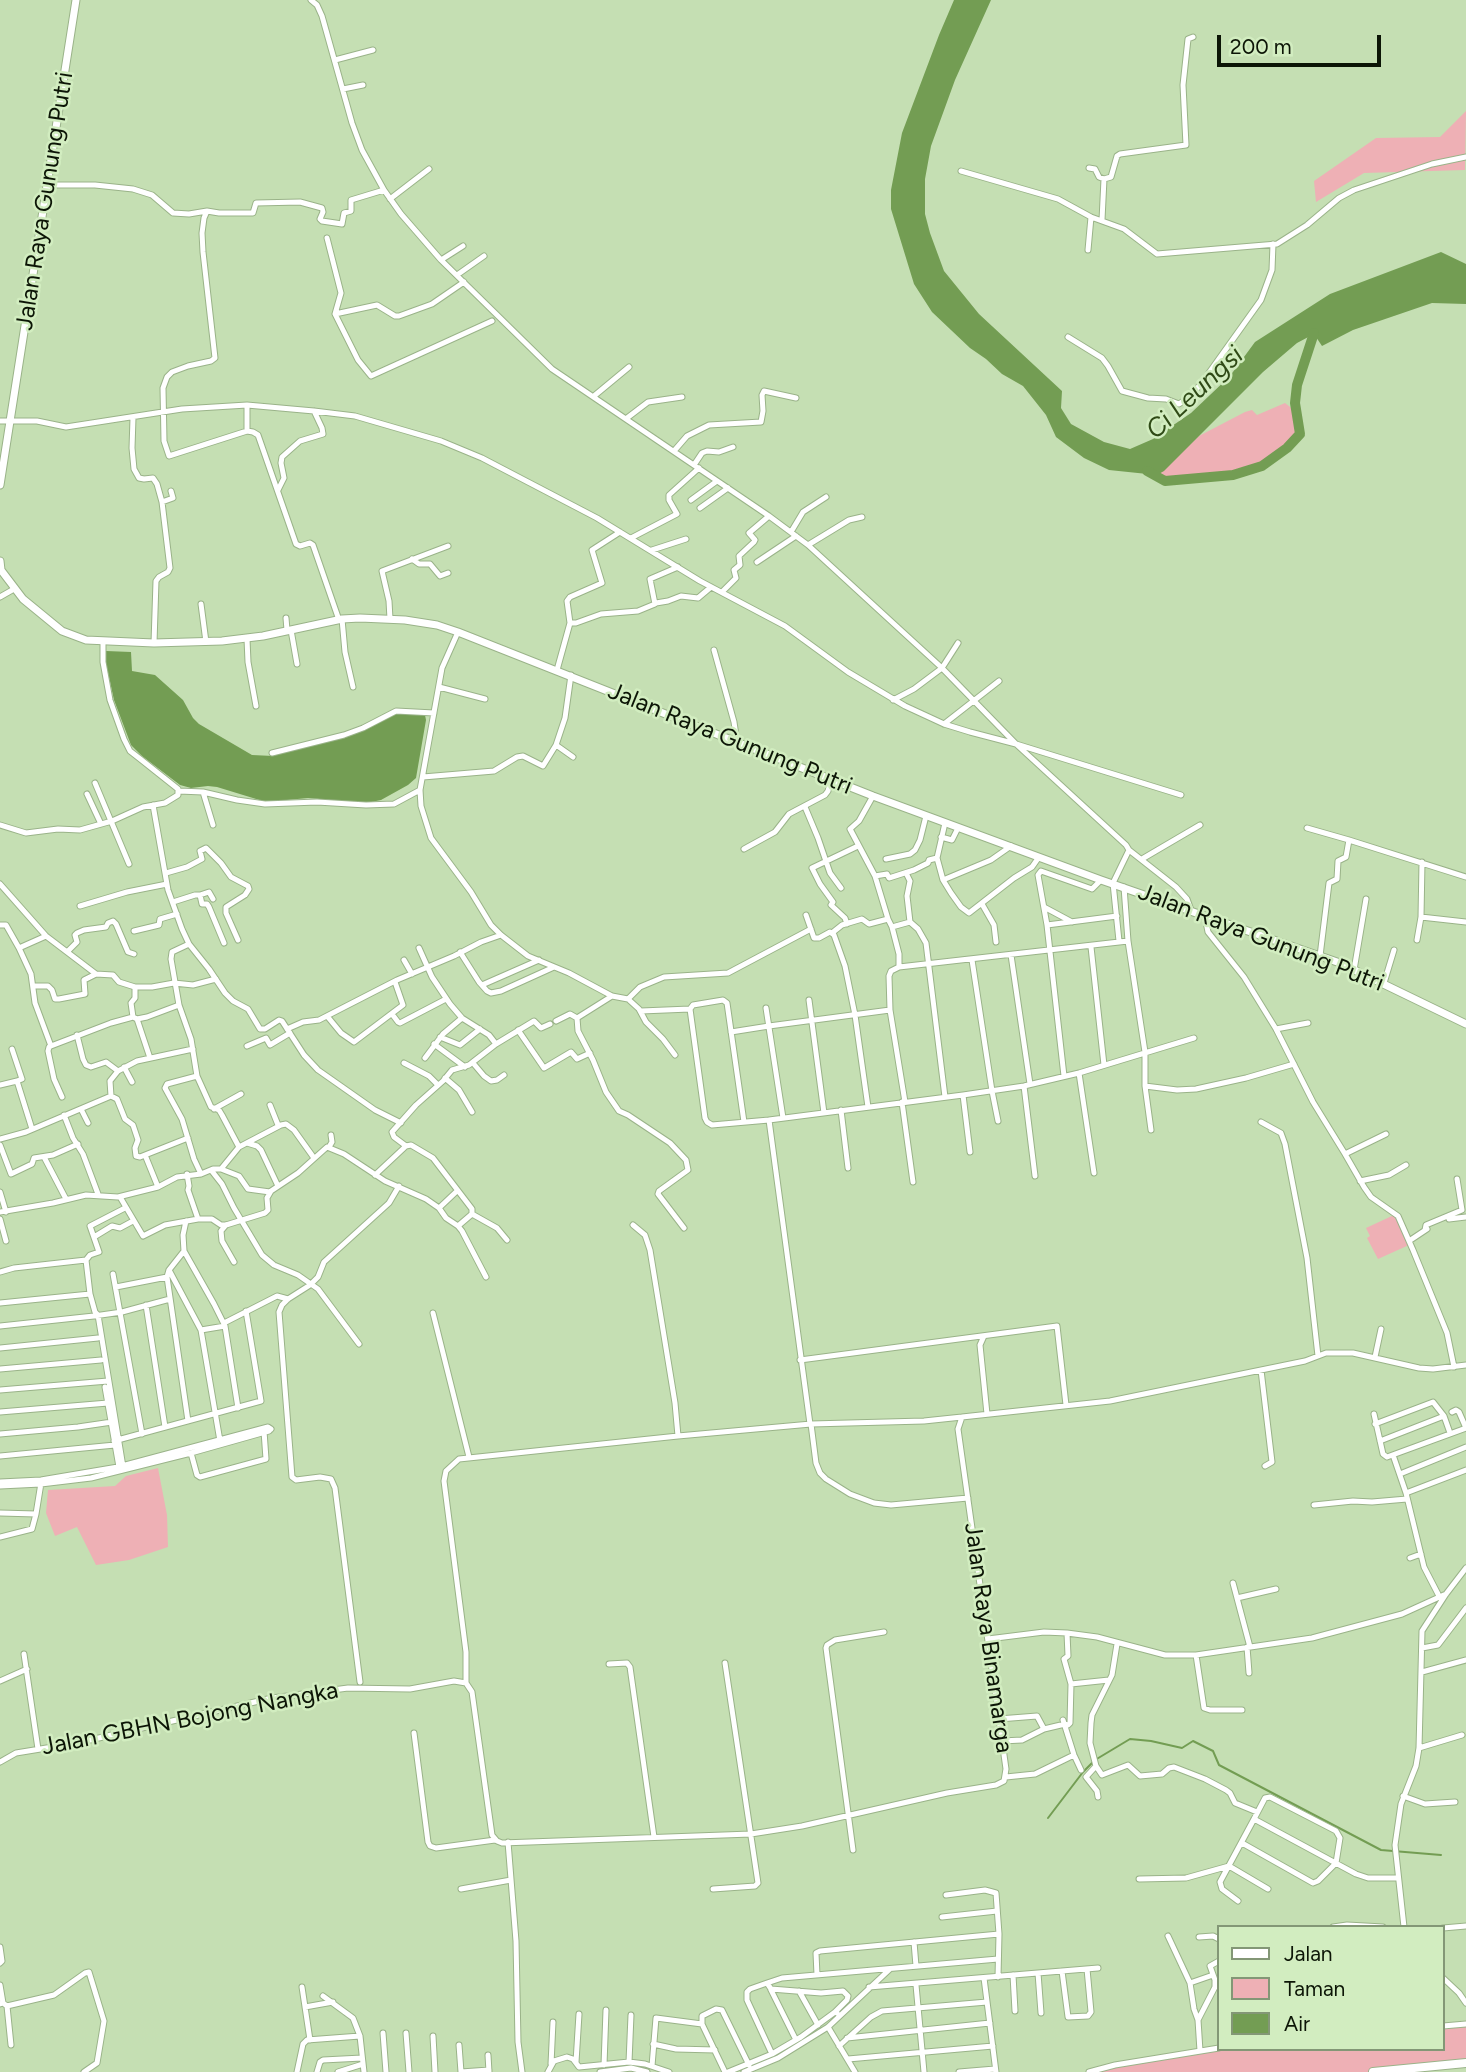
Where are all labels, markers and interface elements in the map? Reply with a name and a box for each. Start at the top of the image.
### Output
scale bar [1221,21,1386,65]
text: 200 m [1230,34,1292,59]
street label: Jalan Raya Gunung Putri [10,70,80,332]
water label: Ci Leungsi [1140,340,1250,446]
street label: Jalan Raya Gunung Putri [604,677,856,801]
street label: Jalan Raya Gunung Putri [1134,878,1388,998]
street label: Jalan Raya Binamarga [958,1521,1018,1755]
street label: Jalan GBHN Bojong Nangka [39,1676,341,1762]
legend [1218,1925,1445,2051]
text: Jalan [1284,1941,1333,1966]
text: Taman [1284,1976,1345,2001]
text: Air [1284,2011,1310,2036]

